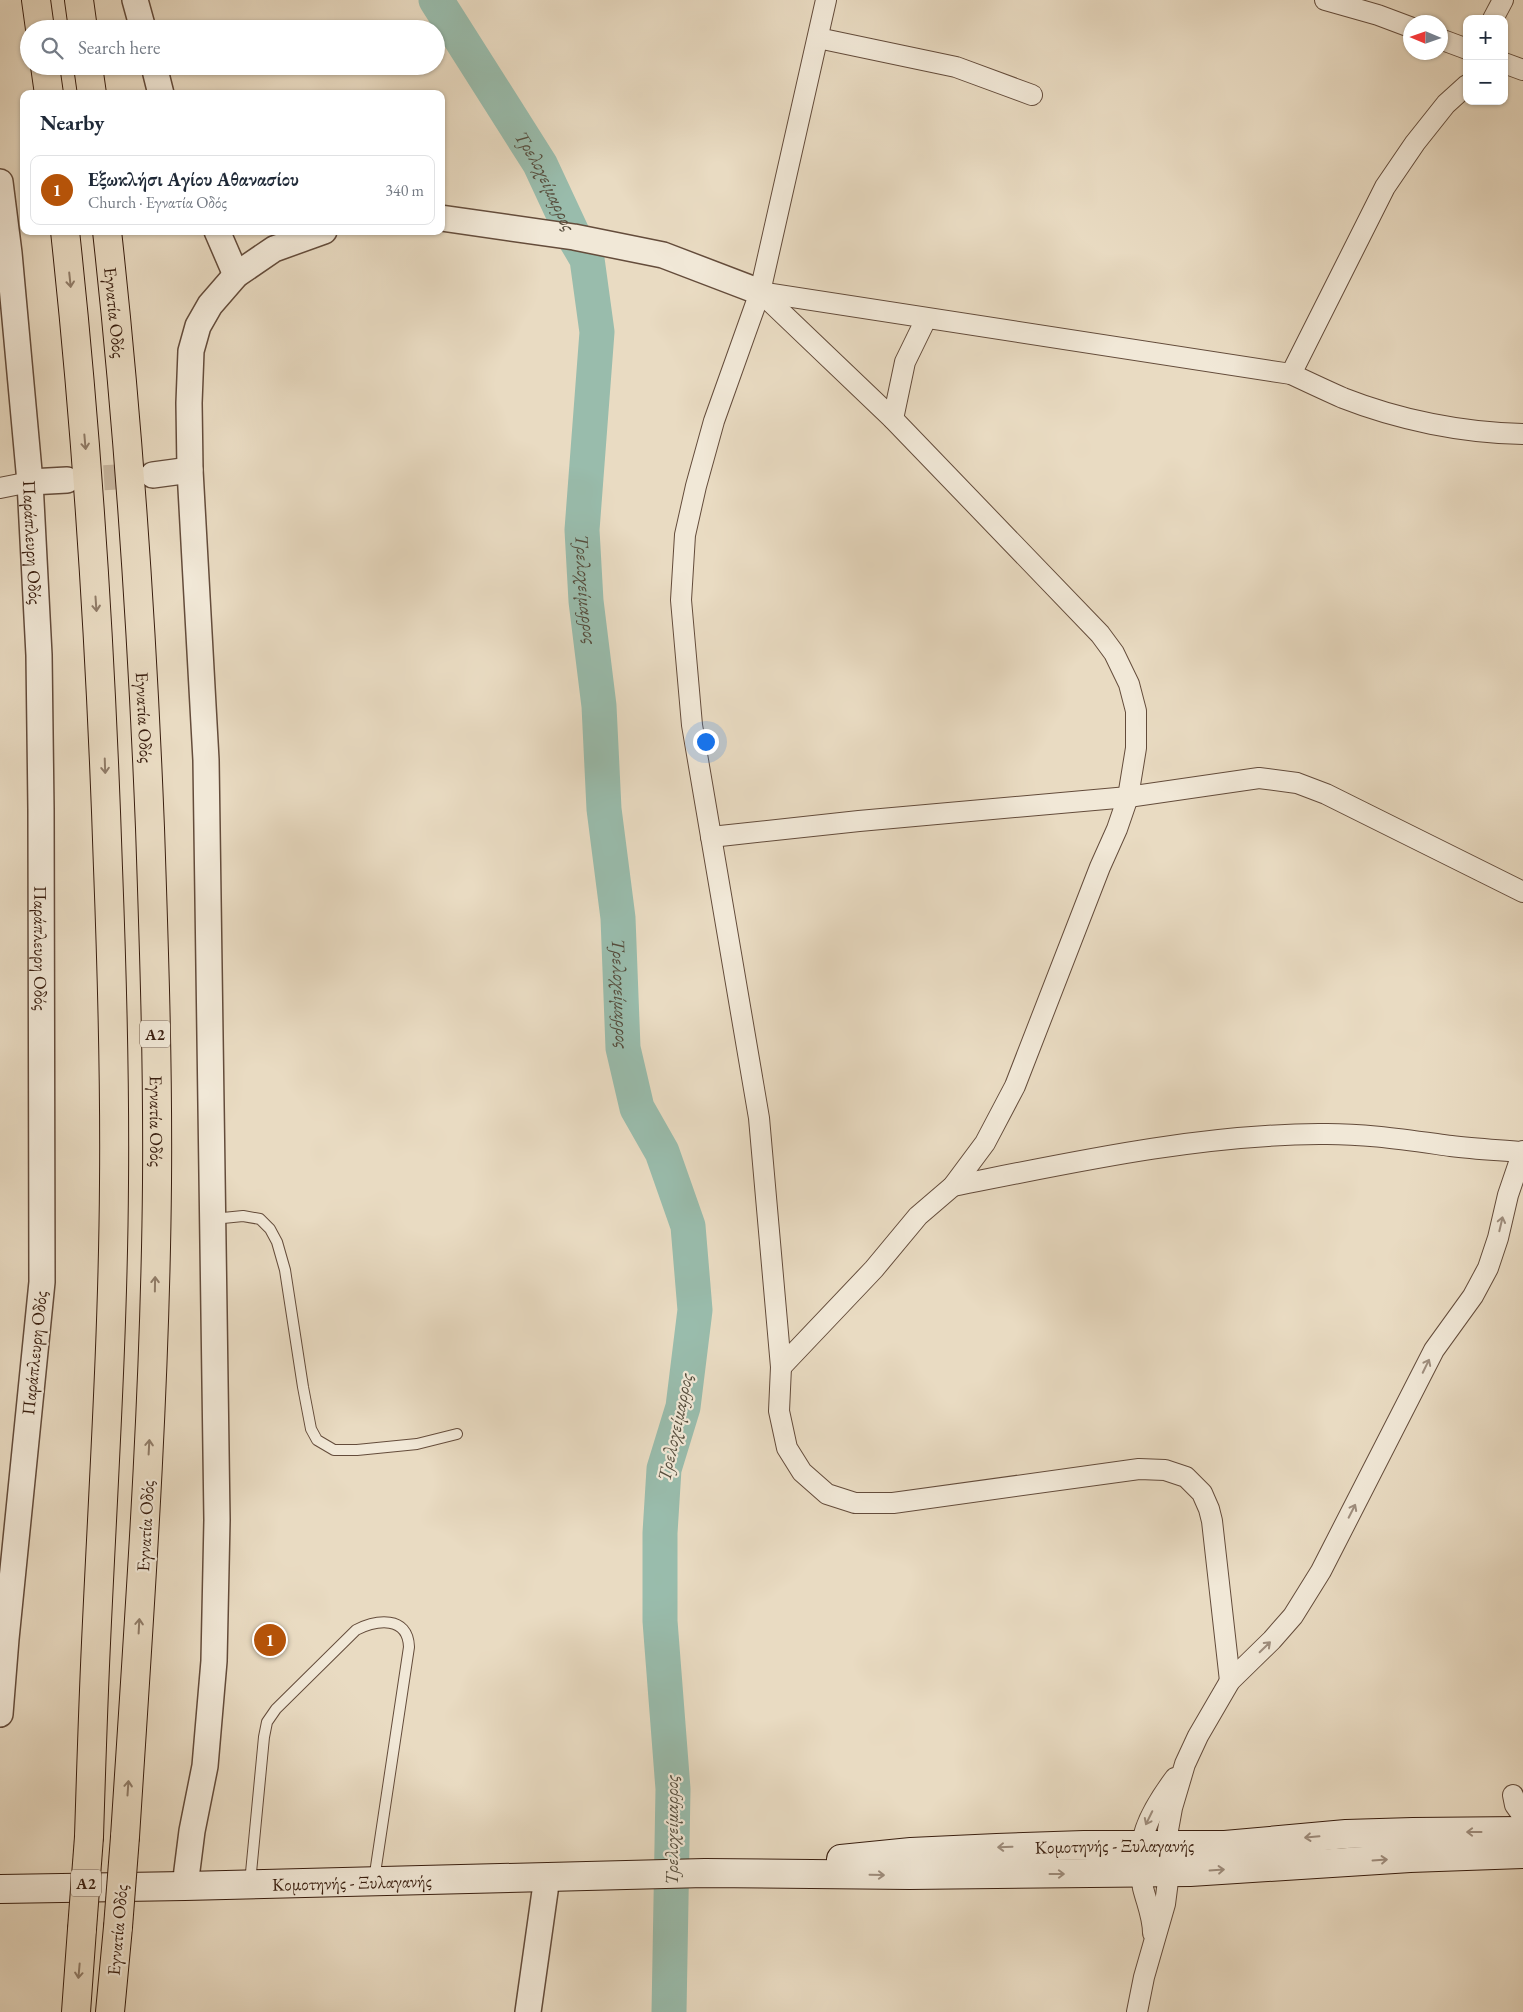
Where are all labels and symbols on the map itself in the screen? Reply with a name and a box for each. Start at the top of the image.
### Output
north arrow [1403,15,1448,60]
water label: Τρελοχείμαρρος [509,126,582,236]
street label: Εγνατία Οδός [99,266,131,359]
one-way arrow [65,271,75,287]
one-way arrow [80,433,89,449]
street label: Παράπλευρη Οδός [18,479,48,605]
water label: Τρελοχείμαρρος [570,534,604,646]
one-way arrow [91,595,100,611]
street label: Εγνατία Οδός [131,671,159,764]
your location [693,729,719,755]
one-way arrow [100,758,110,774]
street label: Παράπλευρη Οδός [30,886,53,1011]
water label: Τρελοχείμαρρος [606,938,636,1049]
road number: Α2 [140,1021,170,1048]
street label: Εγνατία Οδός [145,1075,169,1167]
one-way arrow [1497,1217,1506,1233]
one-way arrow [150,1276,159,1292]
street label: Παράπλευρη Οδός [16,1290,52,1416]
one-way arrow [1421,1359,1431,1374]
water label: Τρελοχείμαρρος [651,1370,699,1483]
one-way arrow [145,1439,154,1455]
street label: Εγνατία Οδός [131,1480,159,1572]
one-way arrow [1348,1504,1357,1519]
one-way arrow [134,1619,143,1635]
pin: 1 [254,1621,286,1659]
one-way arrow [1259,1641,1271,1653]
water label: Τρελοχείμαρρος [659,1775,684,1885]
one-way arrow [123,1781,133,1797]
one-way arrow [1144,1810,1154,1825]
one-way arrow [1467,1827,1483,1837]
one-way arrow [1304,1832,1320,1842]
street label: Κομοτηνής - Ξυλαγανής [1034,1833,1194,1858]
one-way arrow [997,1843,1013,1852]
one-way arrow [1371,1855,1387,1864]
one-way arrow [1209,1865,1225,1875]
street label: Κομοτηνής - Ξυλαγανής [272,1868,432,1895]
one-way arrow [1048,1869,1065,1879]
road number: Α2 [71,1870,101,1896]
one-way arrow [868,1870,885,1880]
street label: Εγνατία Οδός [102,1883,132,1977]
one-way arrow [74,1962,84,1978]

